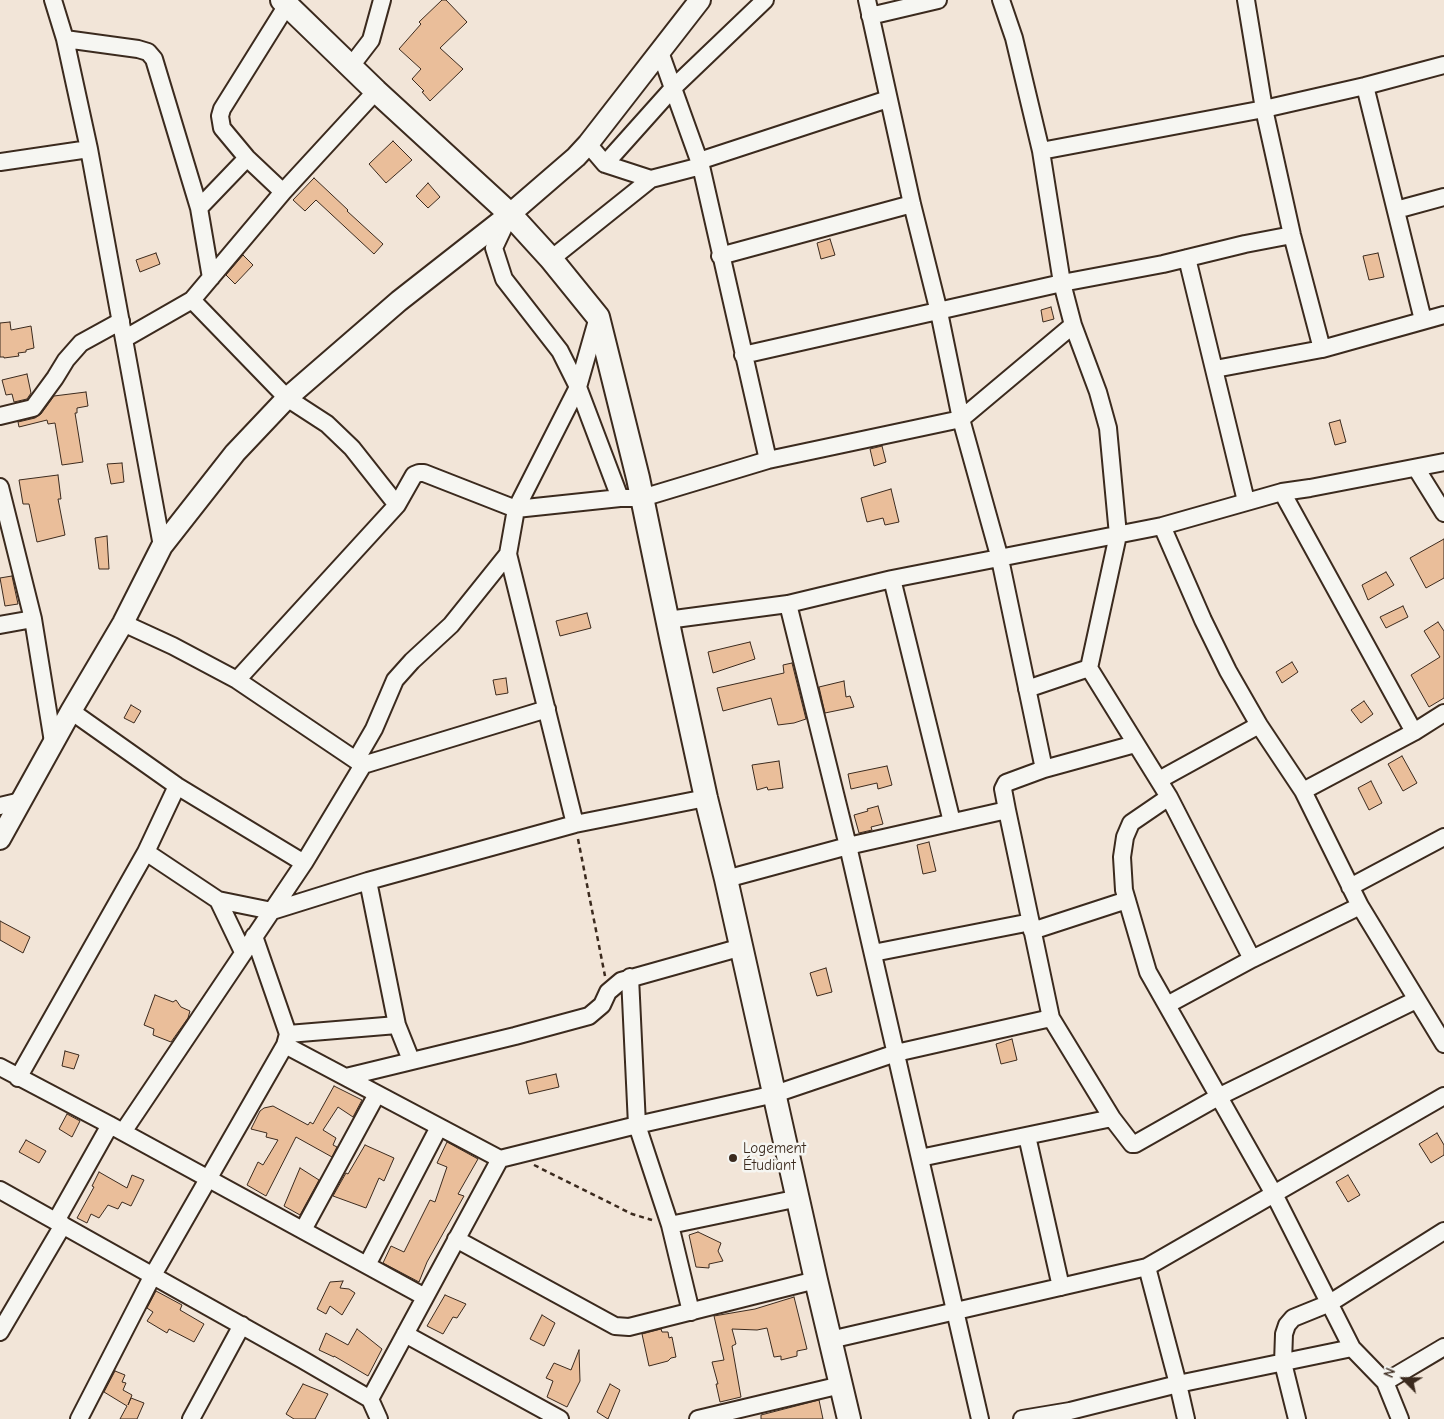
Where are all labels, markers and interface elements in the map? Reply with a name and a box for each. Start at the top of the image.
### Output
place label: Logement Étudiant [743,1140,806,1175]
marker: Logement Étudiant [727,1152,739,1164]
north arrow [1379,1354,1429,1404]
text: N [1380,1365,1399,1380]

